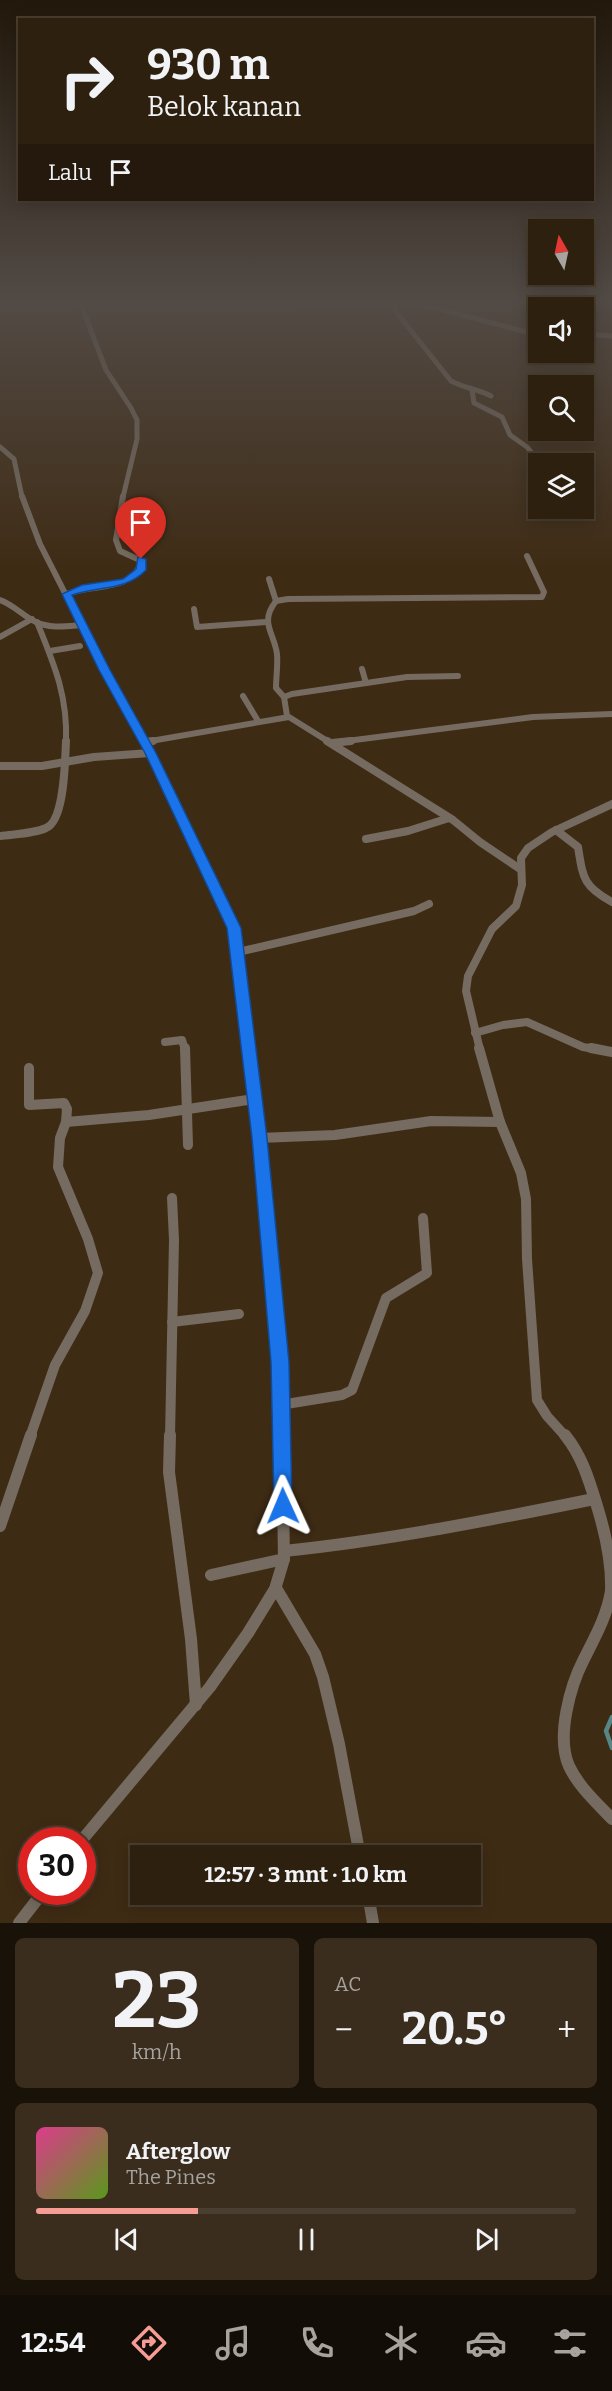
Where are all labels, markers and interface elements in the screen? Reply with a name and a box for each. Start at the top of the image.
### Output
text: 930 m [147,40,269,90]
icon: right [48,42,126,120]
text: Belok kanan [147,91,301,123]
icon: arrive [104,156,137,189]
text: Lalu [48,159,92,186]
north arrow [528,219,594,285]
map controls [528,219,594,519]
button: sound [528,297,594,363]
button: search [528,375,594,441]
button: layers [528,453,594,519]
pin [115,497,166,559]
icon: arrive [124,506,157,539]
position arrow [251,1474,315,1538]
speed limit sign: 30 [18,1827,96,1905]
text: 12:57 · 3 mnt · 1.0 km [204,1861,407,1888]
text: 23 [112,1954,201,2048]
text: AC [335,1972,361,1996]
text: 20.5° [402,2002,508,2056]
text: − [335,2010,353,2050]
text: + [557,2010,576,2050]
text: km/h [132,2040,182,2064]
text: Afterglow [126,2138,230,2165]
text: The Pines [126,2165,216,2189]
icon: previous [110,2223,143,2256]
icon: pause [290,2223,323,2256]
icon: next [470,2223,503,2256]
icon: directions [128,2322,170,2364]
icon: music [212,2322,254,2364]
icon: phone [296,2322,338,2364]
icon: climate [380,2322,422,2364]
icon: car [465,2322,507,2364]
icon: filters [549,2322,591,2364]
text: 12:54 [21,2327,85,2359]

